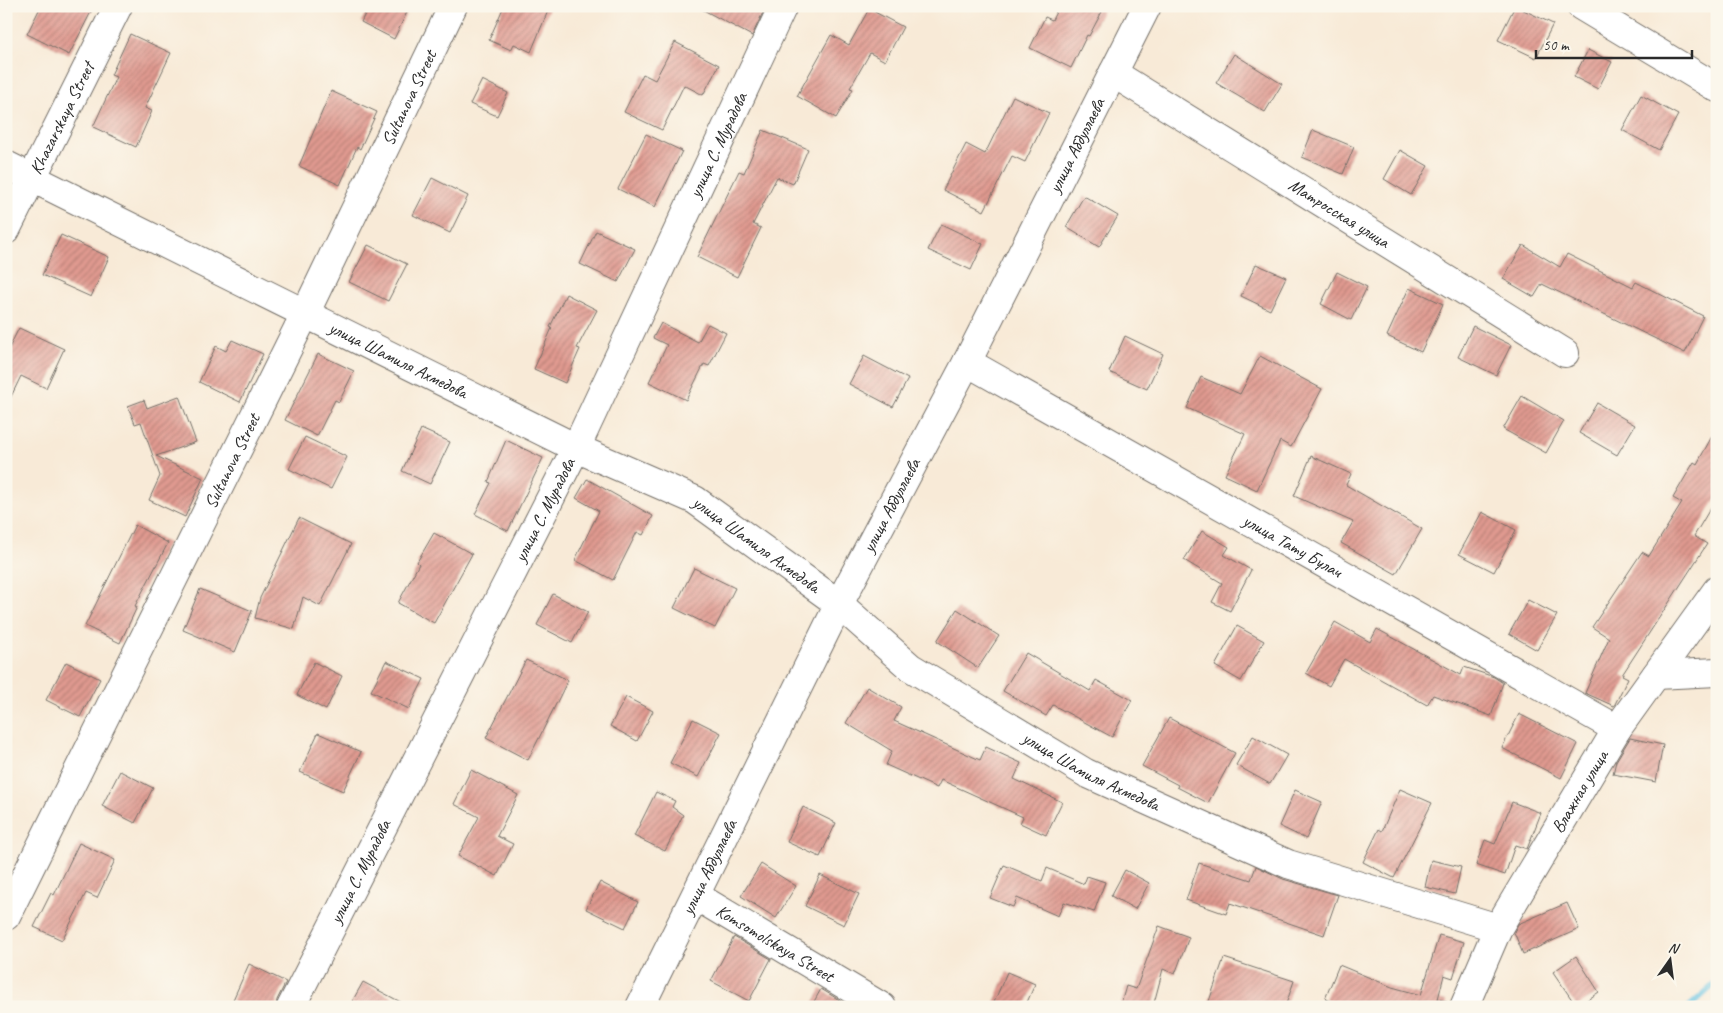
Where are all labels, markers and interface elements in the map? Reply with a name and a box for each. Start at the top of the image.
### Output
scale bar [1536,28,1692,60]
text: 50 m [1543,36,1570,55]
street label: Sultanova Street [377,45,442,149]
street label: Khazarskaya Street [25,56,100,178]
street label: улица С. Мурадова [683,88,752,202]
street label: улица Абдуллаева [1043,93,1110,197]
street label: Матросская улица [1285,173,1395,253]
street label: улица Шамиля Ахмедова [325,316,473,404]
street label: Sultanova Street [199,408,266,512]
street label: улица С. Мурадова [508,453,581,566]
street label: улица Абдуллаева [857,454,926,557]
street label: улица Шамиля Ахмедова [688,490,826,599]
street label: улица Тату Булач [1238,509,1347,583]
street label: улица Шамиля Ахмедова [1018,726,1165,816]
street label: Влажная улица [1546,745,1614,837]
street label: улица С. Мурадова [324,815,396,928]
street label: улица Абдуллаева [676,815,742,919]
street label: Komsomolskaya Street [712,900,840,988]
north arrow [1646,936,1696,986]
text: N [1667,939,1682,958]

